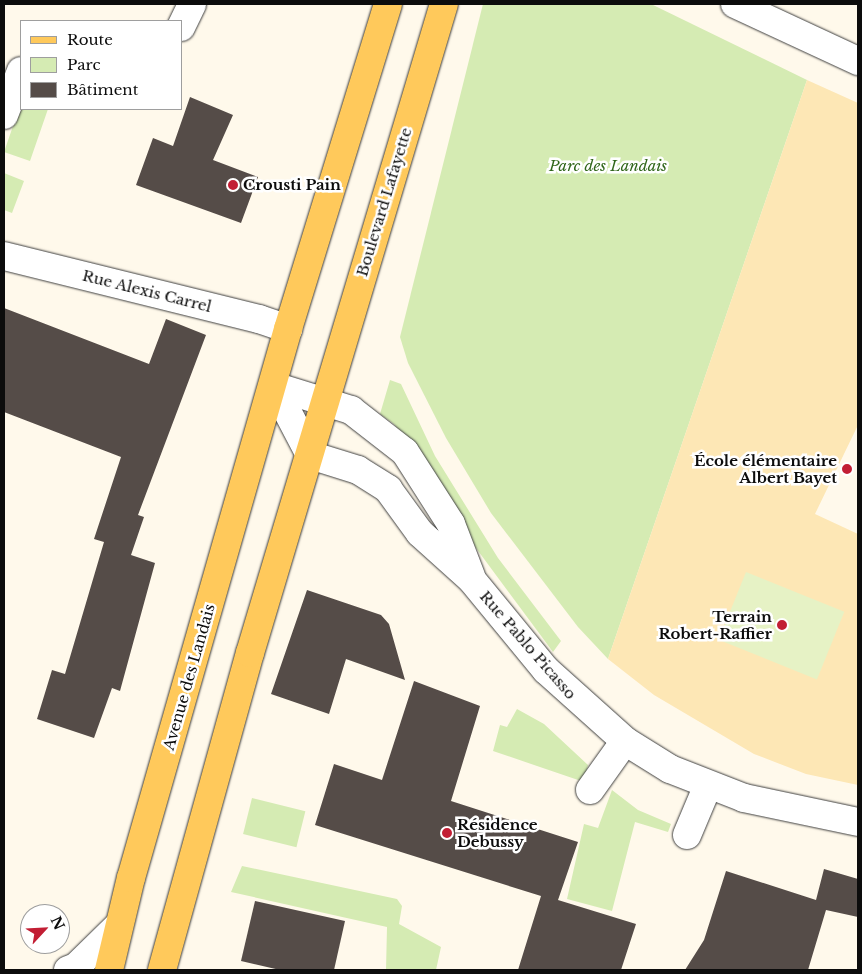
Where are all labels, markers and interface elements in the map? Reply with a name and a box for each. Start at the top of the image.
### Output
legend [20,20,182,110]
text: Route [67,30,113,49]
text: Parc [67,55,100,74]
text: Bâtiment [67,80,138,99]
street label: Boulevard Lafayette [353,125,415,279]
park label: Parc des Landais [549,157,667,175]
place label: Crousti Pain [243,176,341,194]
marker: Crousti Pain [227,179,239,191]
street label: Rue Alexis Carrel [80,266,214,316]
place label: École élémentaire Albert Bayet [694,451,837,486]
marker: École élémentaire Albert Bayet [841,463,853,475]
street label: Rue Pablo Picasso [476,587,580,703]
street label: Avenue des Landais [160,602,218,752]
place label: Terrain Robert-Raffier [659,607,772,642]
marker: Terrain Robert-Raffier [776,619,788,631]
place label: Résidence Debussy [457,815,538,850]
marker: Résidence Debussy [441,827,453,839]
north arrow [20,904,70,954]
text: N [47,913,69,933]

